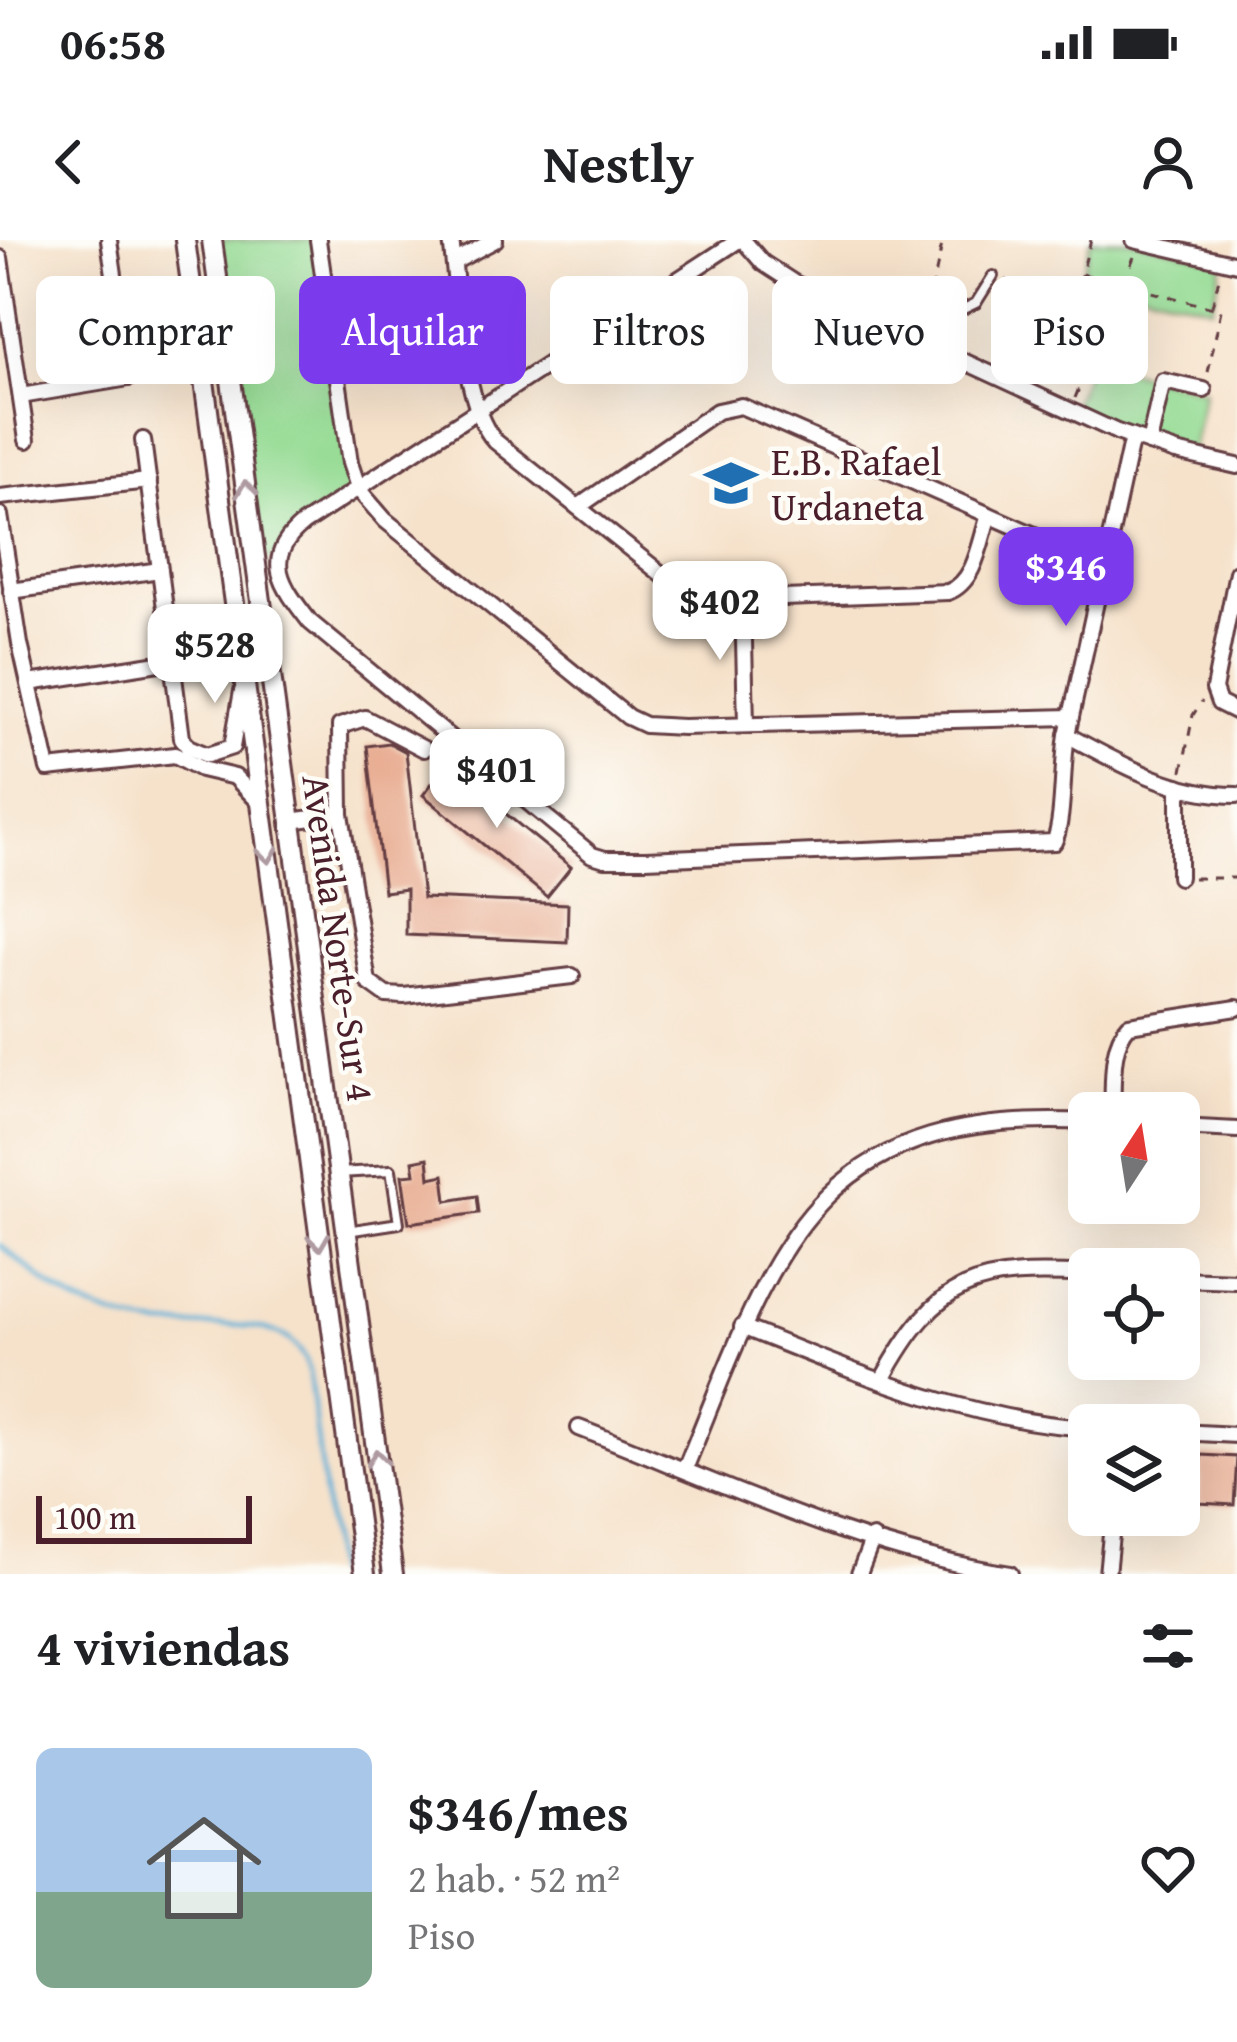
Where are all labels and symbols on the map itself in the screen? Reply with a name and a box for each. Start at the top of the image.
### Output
place label: E.B. Rafael Urdaneta [771,432,941,534]
school or university icon: E.B. Rafael Urdaneta [702,454,760,512]
one-way arrow [234,479,260,499]
pin: $346 [995,527,1137,629]
pin: $402 [649,561,791,663]
pin: $528 [144,604,286,706]
pin: $401 [426,729,568,831]
street label: Avenida Norte-Sur 4 [288,771,391,1105]
one-way arrow [254,846,280,865]
north arrow [1068,1092,1200,1224]
one-way arrow [305,1232,331,1252]
one-way arrow [365,1448,391,1468]
scale bar [36,1490,252,1543]

